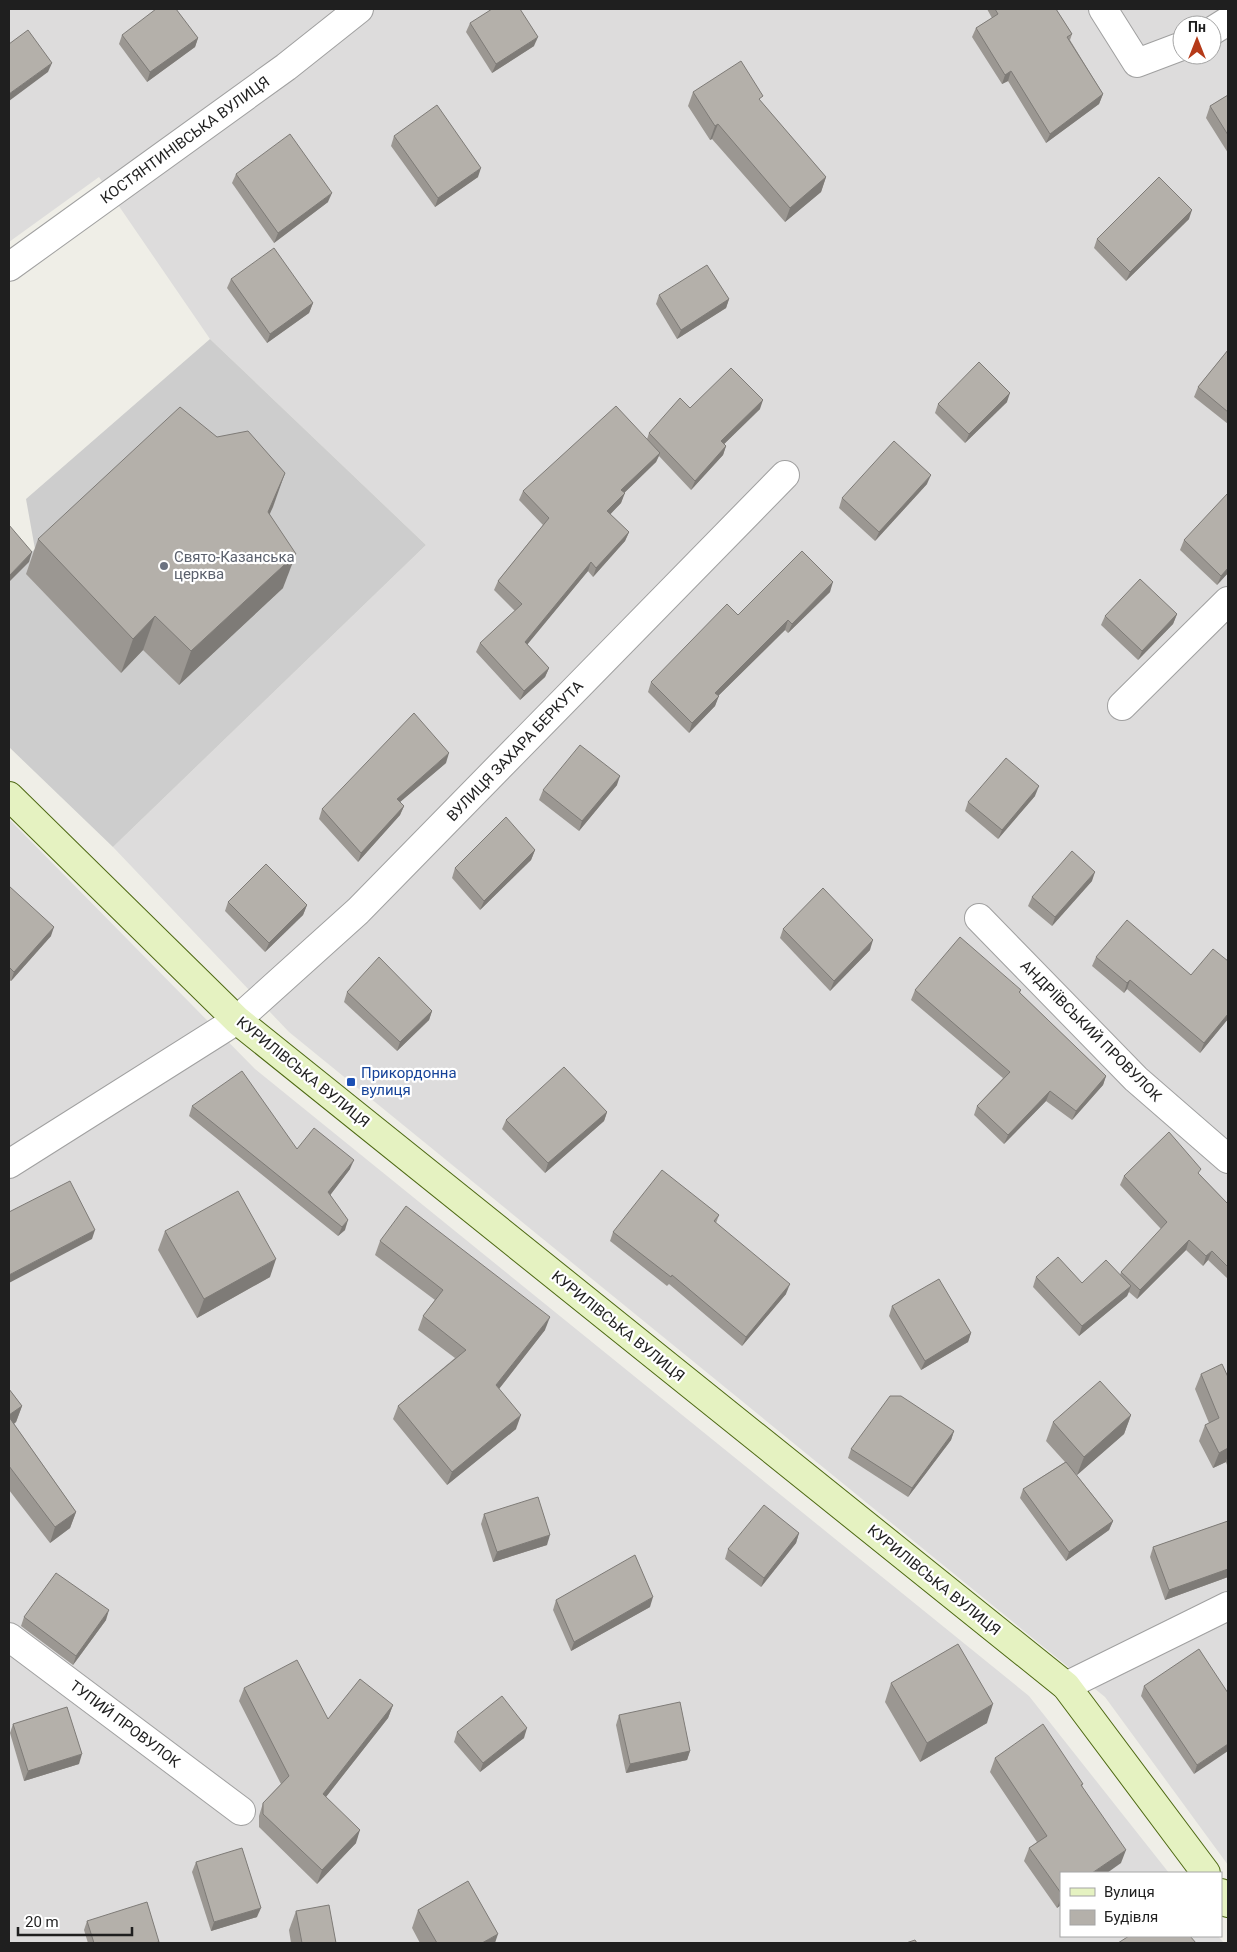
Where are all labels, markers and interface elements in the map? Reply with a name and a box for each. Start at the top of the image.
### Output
north arrow [1172,15,1222,65]
text: Пн [1188,19,1206,35]
street label: КОСТЯНТИНІВСЬКА ВУЛИЦЯ [97,73,273,207]
place label: Свято-Казанська церква [174,548,295,583]
marker: Свято-Казанська церква [158,560,170,572]
street label: ВУЛИЦЯ ЗАХАРА БЕРКУТА [443,677,587,825]
street label: АНДРІЇВСЬКИЙ ПРОВУЛОК [1017,957,1166,1106]
street label: КУРИЛІВСЬКА ВУЛИЦЯ [233,1013,373,1131]
place label: Прикордонна вулиця [361,1064,457,1099]
marker: Прикордонна вулиця [345,1076,357,1088]
street label: КУРИЛІВСЬКА ВУЛИЦЯ [548,1267,688,1385]
street label: КУРИЛІВСЬКА ВУЛИЦЯ [864,1521,1004,1639]
street label: ТУПИЙ ПРОВУЛОК [66,1677,184,1772]
legend [1060,1872,1222,1937]
text: Вулиця [1104,1883,1155,1901]
scale bar [18,1904,131,1936]
text: Будівля [1104,1908,1158,1926]
text: 20 m [25,1913,59,1931]

